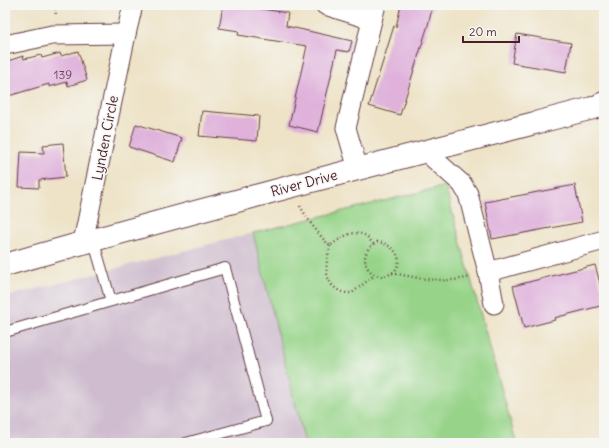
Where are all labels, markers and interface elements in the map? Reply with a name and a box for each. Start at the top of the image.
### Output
scale bar [463,18,519,44]
text: 20 m [469,24,497,39]
house number: 139 [54,67,72,82]
street label: Lynden Circle [88,94,122,182]
street label: River Drive [269,165,339,201]

